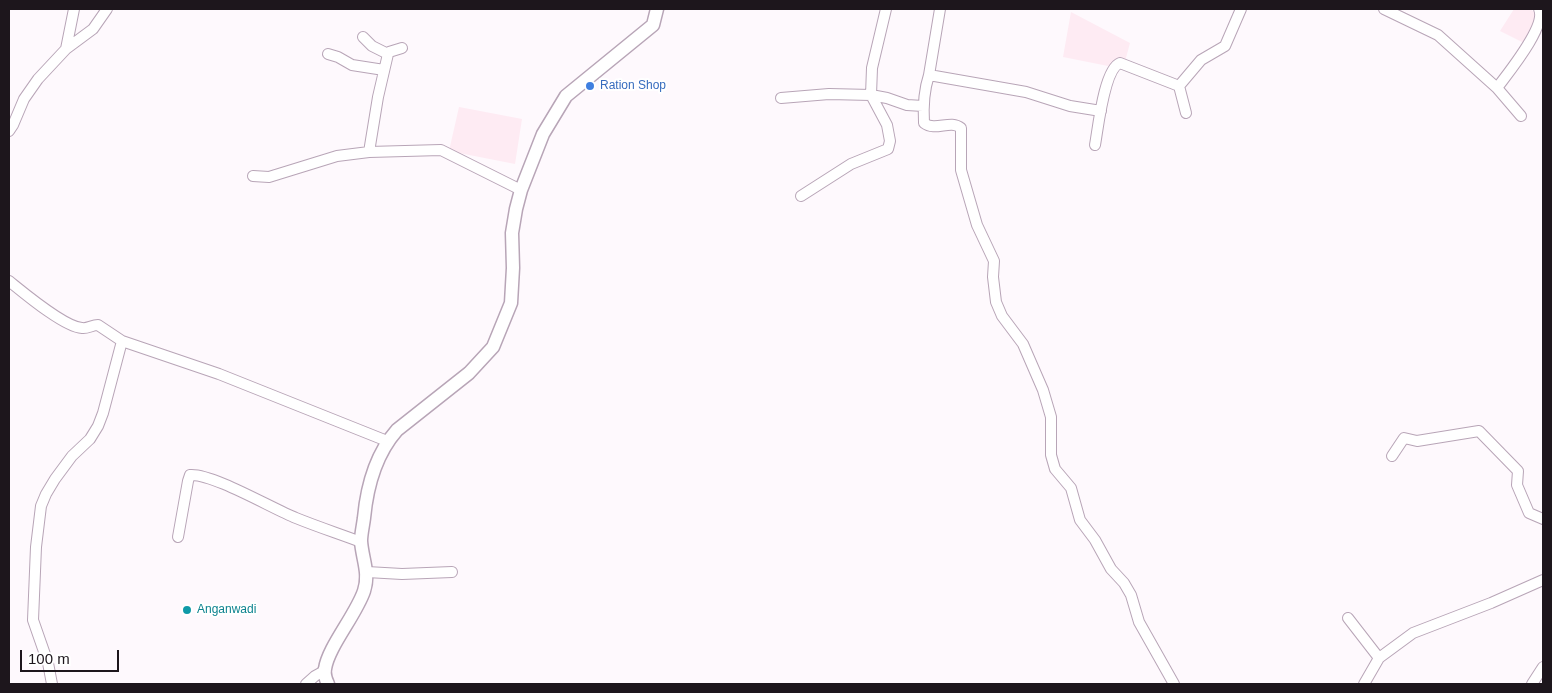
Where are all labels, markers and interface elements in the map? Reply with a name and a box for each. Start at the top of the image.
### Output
place label: Ration Shop [600,79,666,93]
marker: Ration Shop [584,80,596,92]
place label: Anganwadi [197,603,256,617]
marker: Anganwadi [181,604,193,616]
scale bar [22,640,121,672]
text: 100 m [28,650,70,667]

